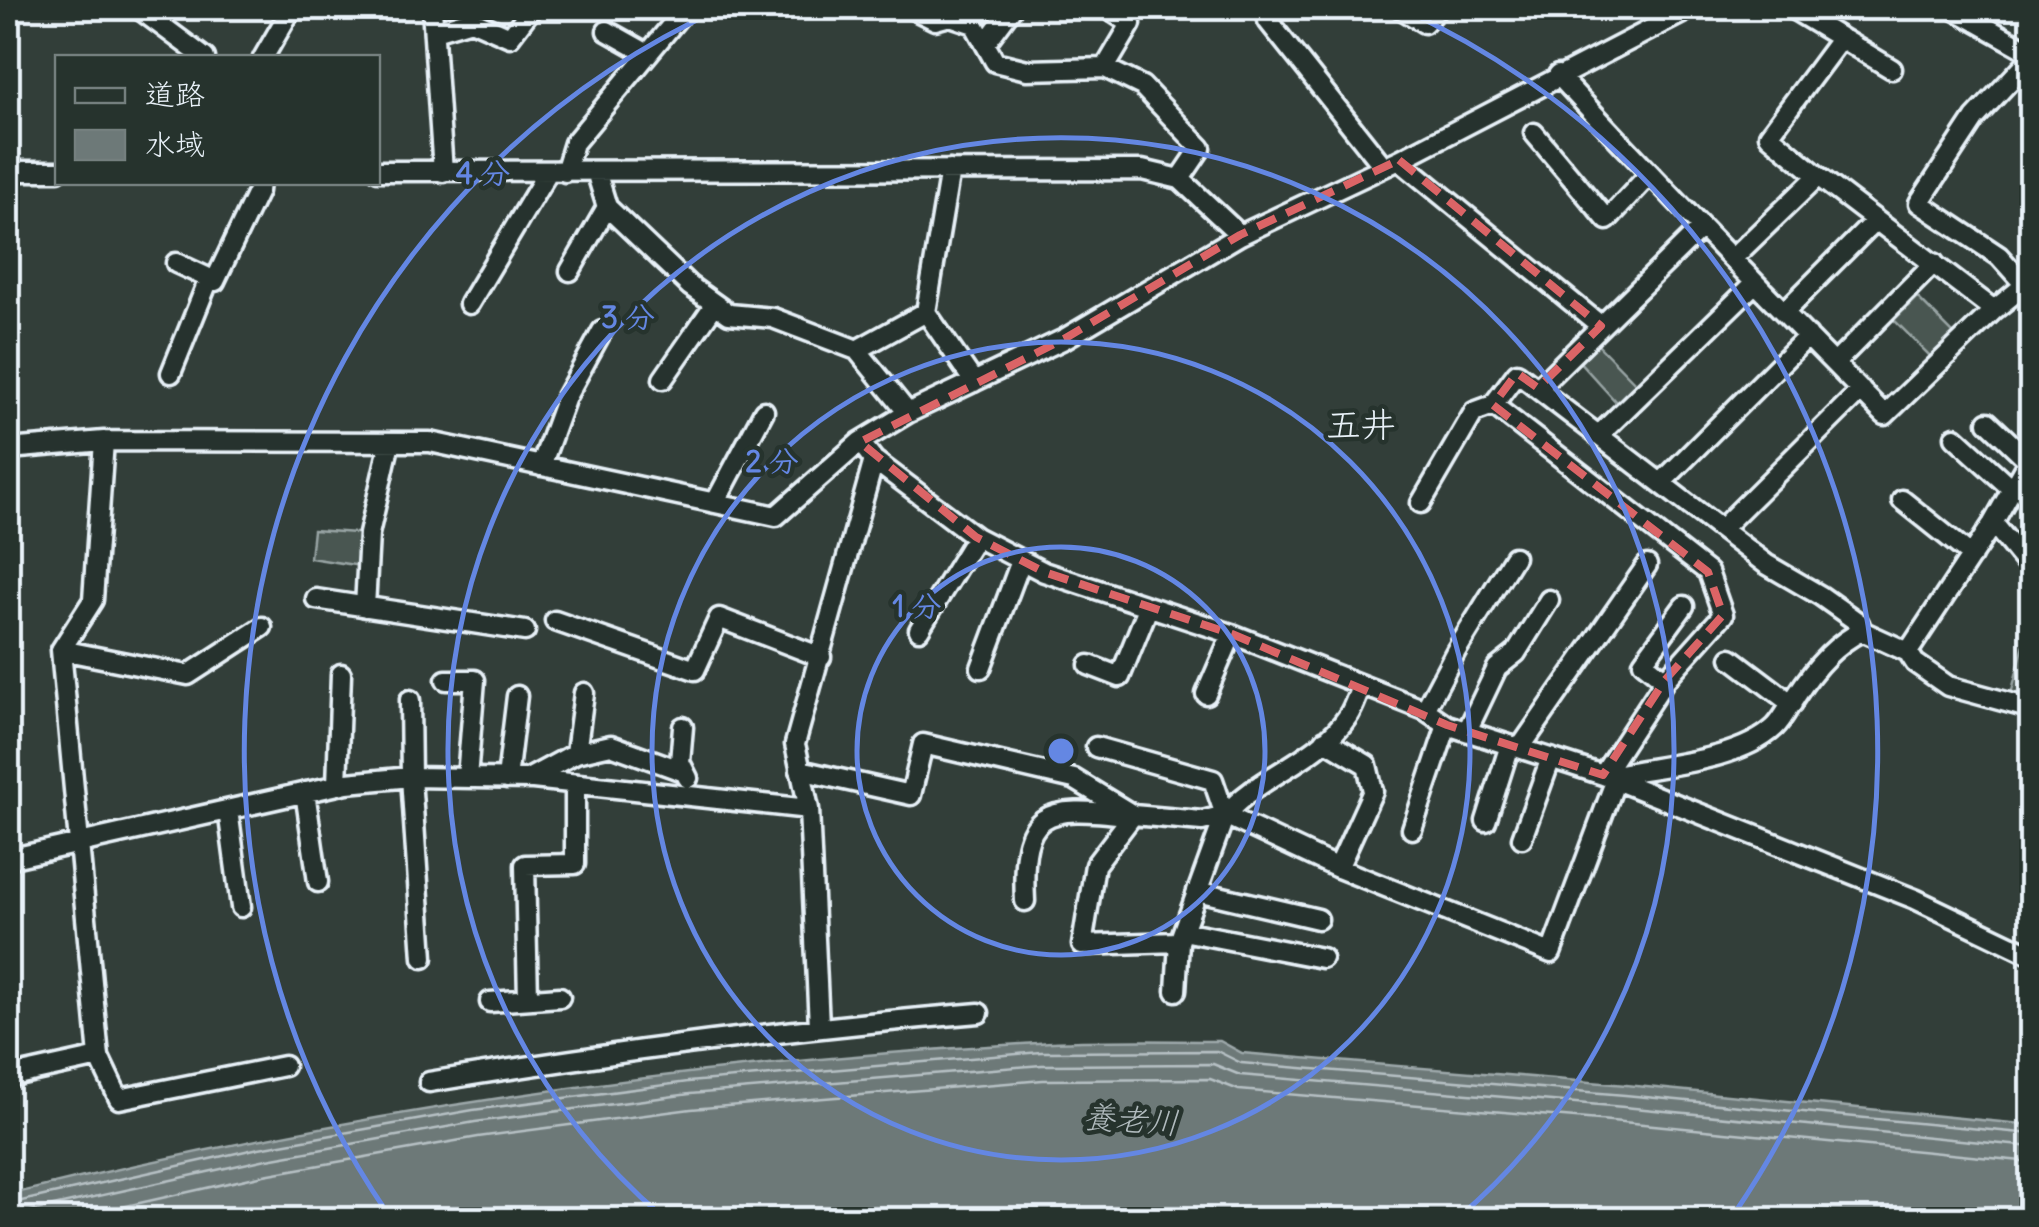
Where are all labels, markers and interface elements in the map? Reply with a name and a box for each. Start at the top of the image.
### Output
legend [55,55,380,185]
text: 道路 [145,75,205,113]
text: 水域 [145,125,205,163]
text: 4 分 [456,154,510,192]
text: 3 分 [601,298,655,336]
district label: 五井 [1326,402,1396,446]
text: 2 分 [745,442,799,480]
text: 1 分 [892,587,942,625]
centre of rings [1043,733,1079,769]
water label: 養老川 [1082,1096,1180,1143]

